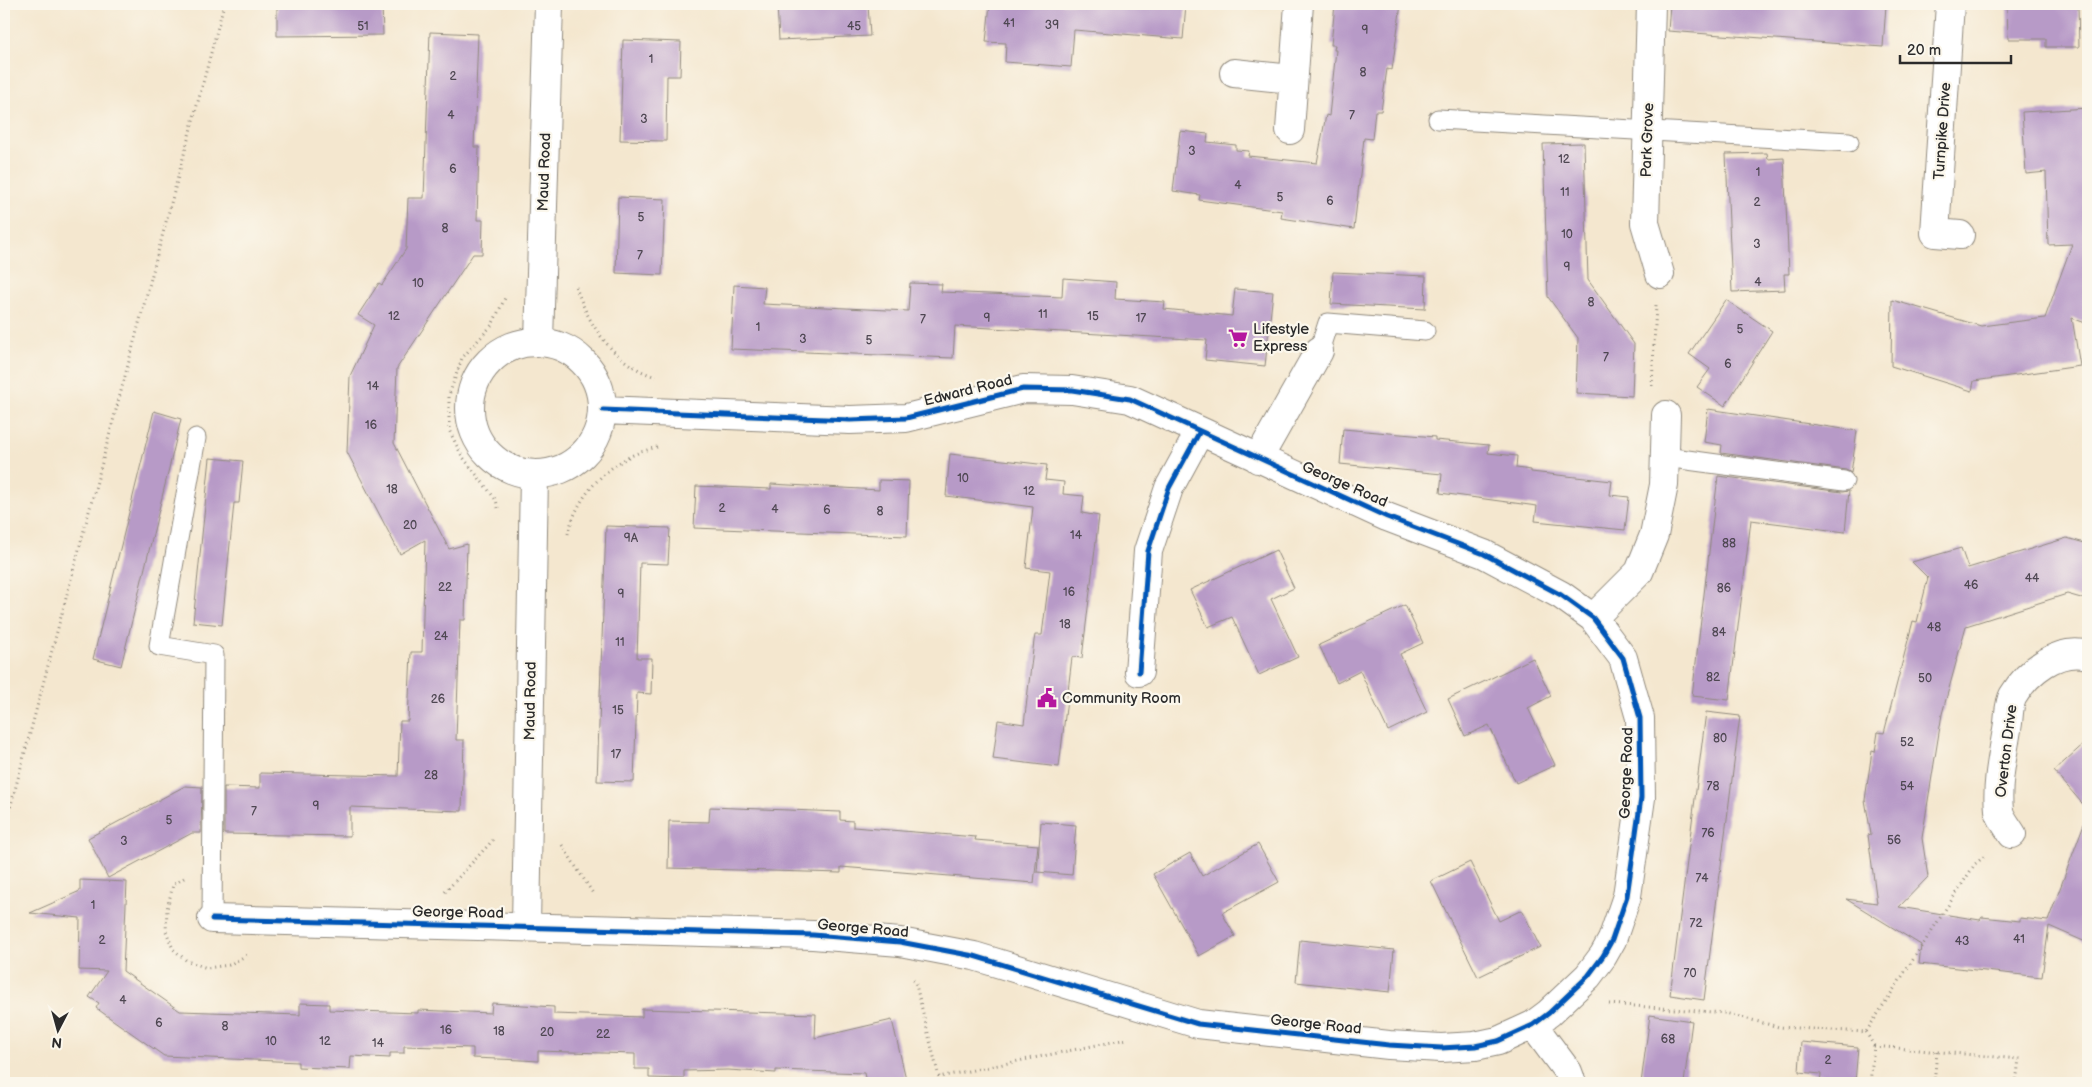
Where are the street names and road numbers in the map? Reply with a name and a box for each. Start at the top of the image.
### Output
street label: Turnpike Drive [1930,82,1955,180]
street label: Park Grove [1637,102,1658,178]
street label: Maud Road [534,132,555,212]
street label: Edward Road [922,370,1014,411]
street label: George Road [1299,457,1391,512]
street label: Maud Road [520,661,541,741]
street label: Overton Drive [1991,703,2022,799]
street label: George Road [1615,727,1638,819]
street label: George Road [412,902,504,923]
street label: George Road [816,915,909,942]
street label: George Road [1269,1010,1363,1039]

